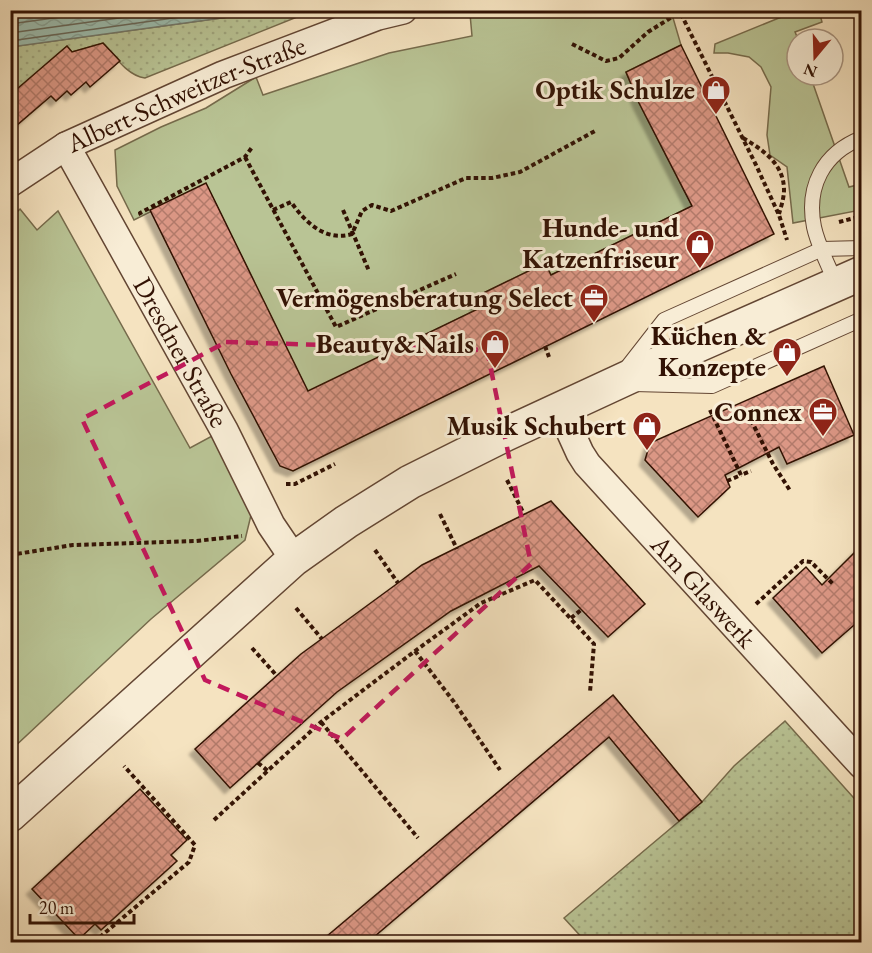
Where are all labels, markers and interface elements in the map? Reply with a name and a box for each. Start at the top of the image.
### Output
street label: Albert-Schweitzer-Straße [60,27,310,161]
north arrow [785,27,845,87]
text: N [801,59,820,83]
place label: Optik Schulze [535,72,695,107]
shop icon: Optik Schulze [700,74,732,116]
place label: Hunde- und Katzenfriseur [522,210,680,276]
shop icon: Hunde- und Katzenfriseur [684,228,716,270]
street label: Dresdner Straße [125,271,237,433]
place label: Vermögensberatung Select [276,280,573,315]
office icon: Vermögensberatung Select [578,282,610,324]
place label: Küchen & Konzepte [651,318,766,384]
place label: Beauty&Nails [316,326,474,361]
shop icon: Beauty&Nails [479,328,511,370]
shop icon: Küchen & Konzepte [771,336,803,378]
place label: Connex [714,394,802,429]
office icon: Connex [807,396,839,438]
place label: Musik Schubert [446,408,626,443]
shop icon: Musik Schubert [631,410,663,452]
street label: Am Glaswerk [643,527,764,655]
scale bar [30,887,134,925]
text: 20 m [39,896,74,919]

